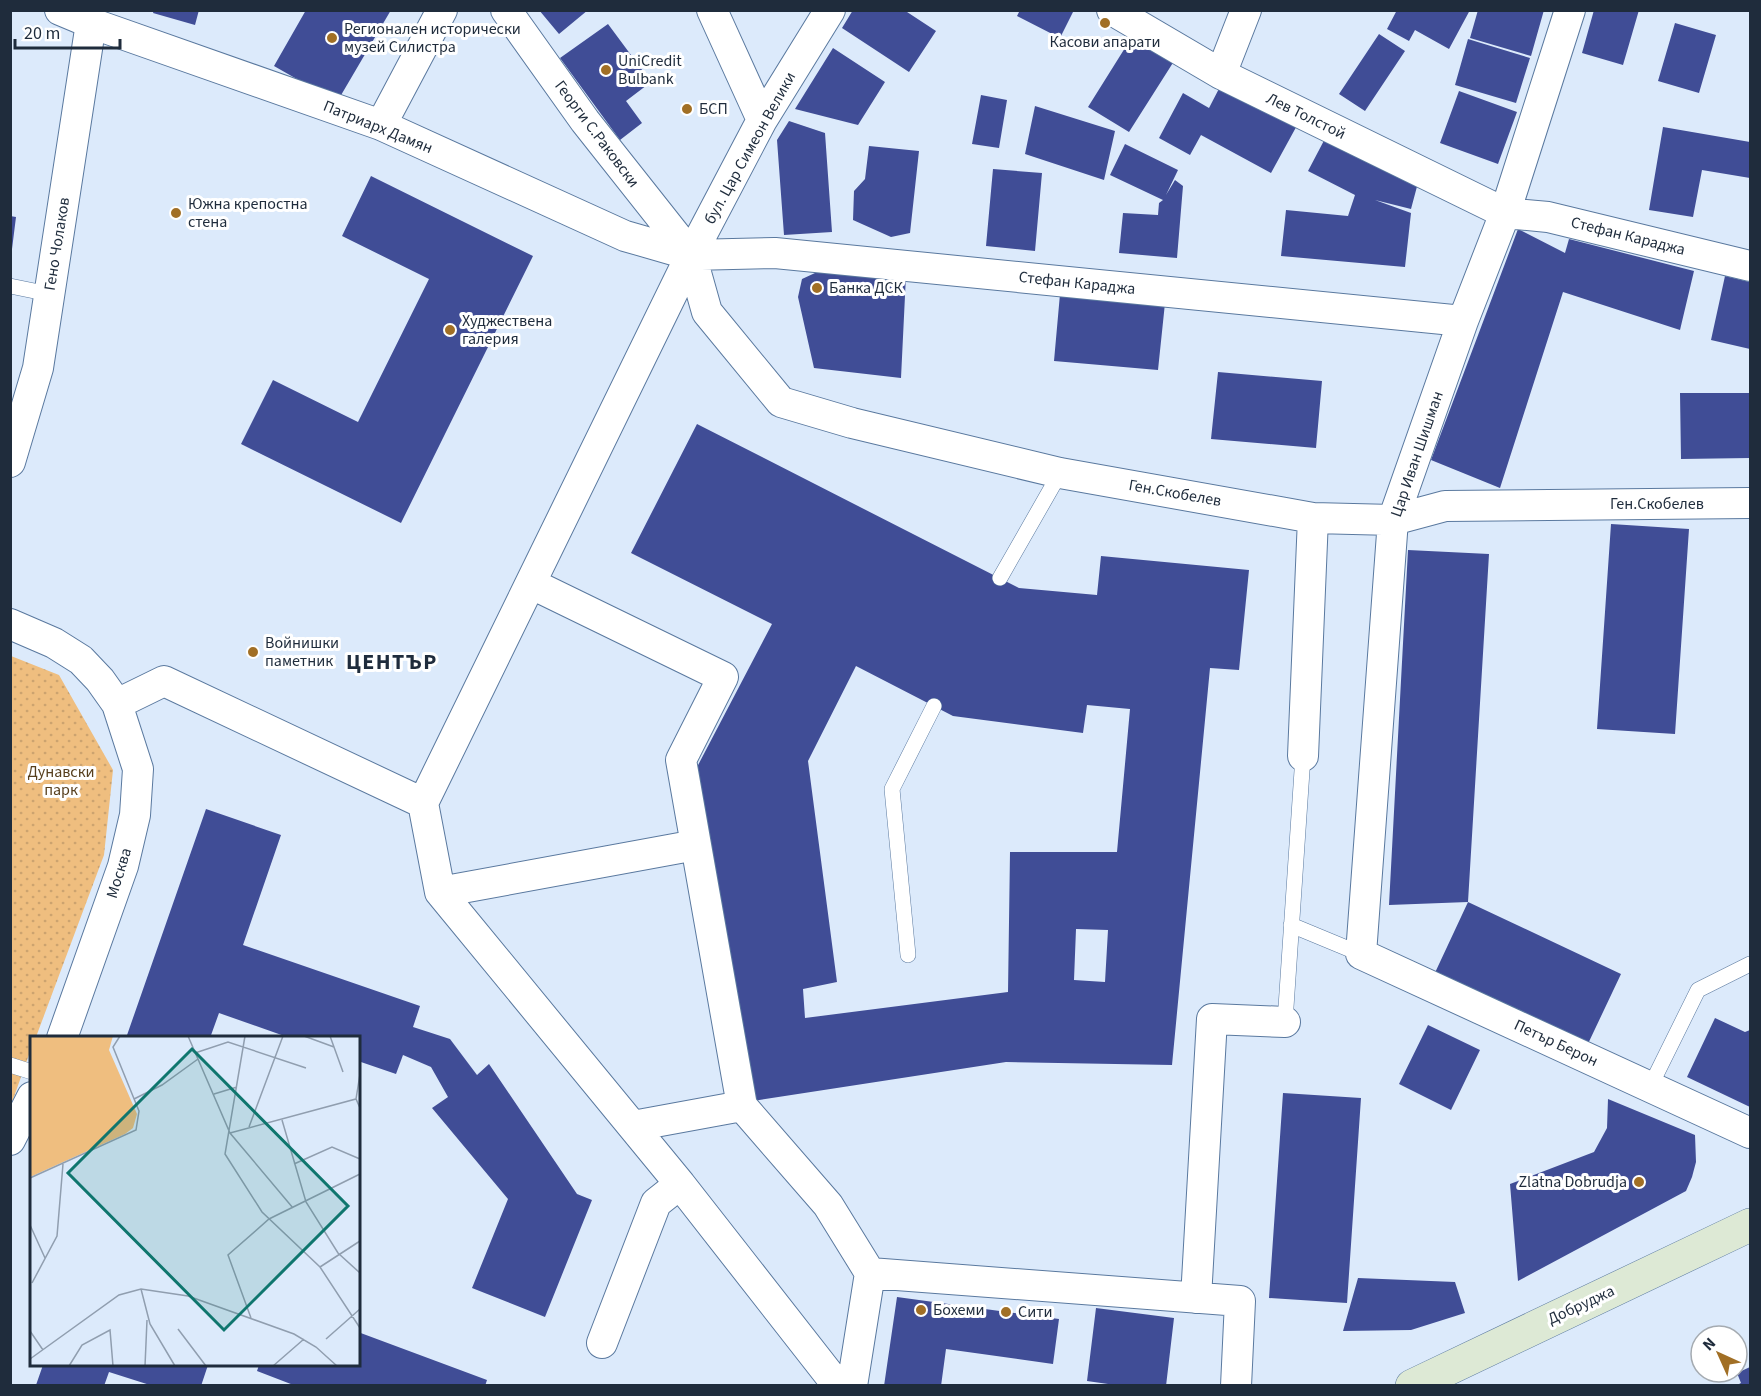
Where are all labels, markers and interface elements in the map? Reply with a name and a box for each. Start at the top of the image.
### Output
scale bar [15,12,120,50]
marker: Касови апарати [1098,16,1112,30]
place label: Регионален исторически музей Силистра [344,18,521,58]
text: 20 m [24,21,60,46]
marker: Регионален исторически музей Силистра [325,31,339,45]
place label: Касови апарати [1049,31,1161,53]
place label: UniCredit Bulbank [618,50,682,90]
marker: UniCredit Bulbank [599,63,613,77]
street label: бул. Цар Симеон Велики [699,68,801,228]
street label: Георги С.Раковски [549,76,645,192]
street label: Лев Толстой [1263,87,1349,145]
street label: Патриарх Дамян [320,95,436,159]
place label: БСП [699,98,728,120]
marker: БСП [680,102,694,116]
place label: Южна крепостна стена [188,193,308,233]
street label: Гено Чолаков [39,196,75,292]
marker: Южна крепостна стена [169,206,183,220]
street label: Стефан Караджа [1569,211,1687,261]
street label: Стефан Караджа [1018,266,1136,300]
place label: Банка ДСК [829,277,904,299]
marker: Банка ДСК [810,281,824,295]
place label: Худжествена галерия [462,310,552,350]
marker: Худжествена галерия [443,323,457,337]
street label: Цар Иван Шишман [1385,388,1449,520]
street label: Ген.Скобелев [1127,474,1223,512]
street label: Ген.Скобелев [1610,493,1704,515]
place label: Войнишки паметник [265,632,339,672]
marker: Войнишки паметник [246,645,260,659]
district label: ЦЕНТЪР [346,646,438,678]
park label: Дунавски парк [27,761,95,801]
street label: Москва [101,845,137,901]
street label: Петър Берон [1510,1014,1602,1072]
inset map [30,1036,360,1366]
place label: Zlatna Dobrudja [1519,1171,1627,1193]
marker: Zlatna Dobrudja [1632,1175,1646,1189]
street label: Добруджа [1544,1280,1618,1330]
place label: Бохеми [933,1299,985,1321]
place label: Сити [1018,1301,1053,1323]
marker: Бохеми [914,1303,928,1317]
marker: Сити [999,1305,1013,1319]
north arrow [1689,1324,1749,1384]
text: N [1698,1333,1721,1356]

